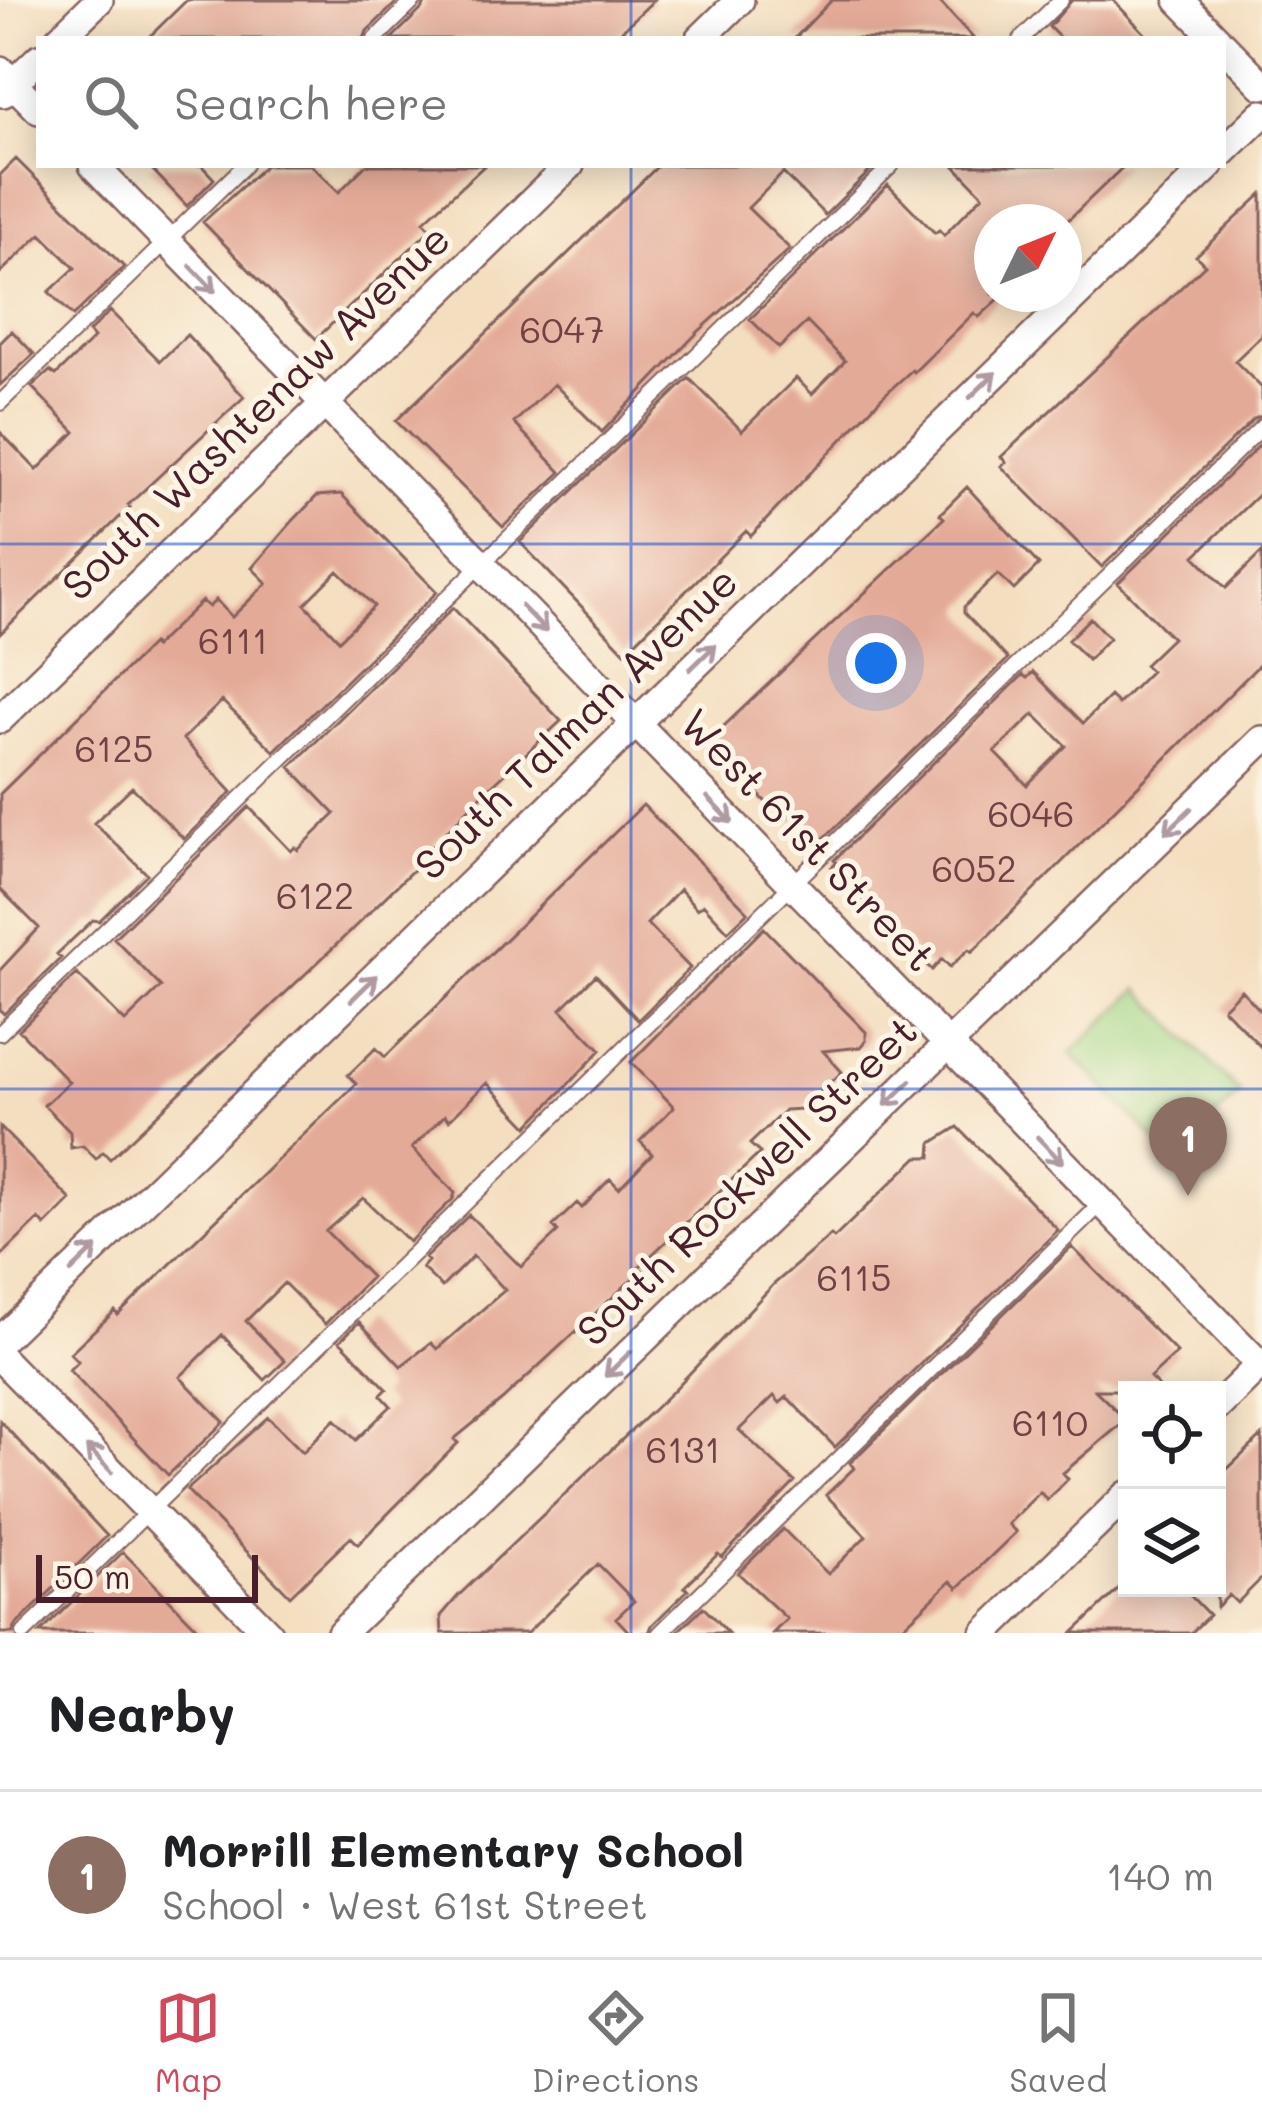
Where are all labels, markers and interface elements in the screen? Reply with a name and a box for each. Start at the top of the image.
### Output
search box [36,36,1226,168]
icon: search [78,69,144,135]
text: Search here [174,73,448,131]
north arrow [974,204,1082,312]
street label: South Washtenaw Avenue [49,211,461,611]
one-way arrow [189,264,217,293]
house number: 6047 [519,305,605,352]
one-way arrow [968,372,997,400]
street label: South Talman Avenue [402,553,748,891]
one-way arrow [519,604,547,633]
house number: 6111 [198,616,268,663]
your location [846,633,906,693]
one-way arrow [688,643,717,672]
street label: West 61st Street [669,696,949,982]
house number: 6125 [75,724,153,771]
house number: 6046 [988,789,1074,836]
one-way arrow [705,795,733,824]
one-way arrow [1164,806,1193,835]
house number: 6052 [932,844,1017,891]
house number: 6122 [276,871,354,918]
one-way arrow [349,974,378,1002]
street label: South Rockwell Street [564,1003,928,1357]
one-way arrow [884,1078,913,1106]
pin: 1 [1149,1097,1227,1196]
one-way arrow [1036,1135,1064,1164]
one-way arrow [69,1246,98,1274]
house number: 6115 [817,1253,891,1300]
one-way arrow [604,1350,633,1378]
map controls [1118,1381,1226,1597]
button: locate [1118,1381,1226,1489]
house number: 6110 [1012,1398,1088,1445]
house number: 6131 [645,1425,721,1472]
one-way arrow [85,1445,114,1474]
button: layers [1118,1489,1226,1597]
scale bar [36,1549,258,1602]
text: 50 m [54,1554,130,1597]
text: Nearby [48,1678,235,1745]
text: Morrill Elementary School [162,1820,744,1878]
text: 1 [78,1849,96,1900]
text: 140 m [1106,1849,1214,1900]
text: School · West 61st Street [162,1878,648,1929]
tab: Map [155,1985,222,2100]
tab: Directions [532,1985,699,2100]
tab: Saved [1009,1985,1107,2100]

